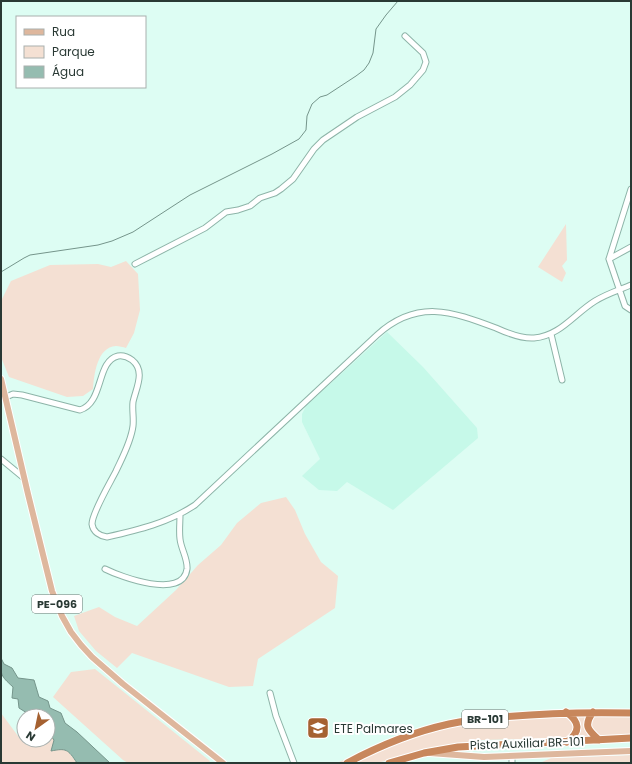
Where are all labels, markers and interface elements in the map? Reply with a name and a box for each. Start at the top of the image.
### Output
legend [16,16,146,88]
text: Rua [52,23,75,40]
text: Parque [52,43,95,60]
text: Água [52,63,84,80]
road number: PE-096 [32,595,82,613]
north arrow [16,708,56,748]
road number: BR-101 [462,710,508,728]
school or university icon: ETE Palmares [305,715,331,741]
place label: ETE Palmares [334,720,413,737]
text: N [23,727,38,745]
street label: Pista Auxiliar BR-101 [469,733,585,753]

